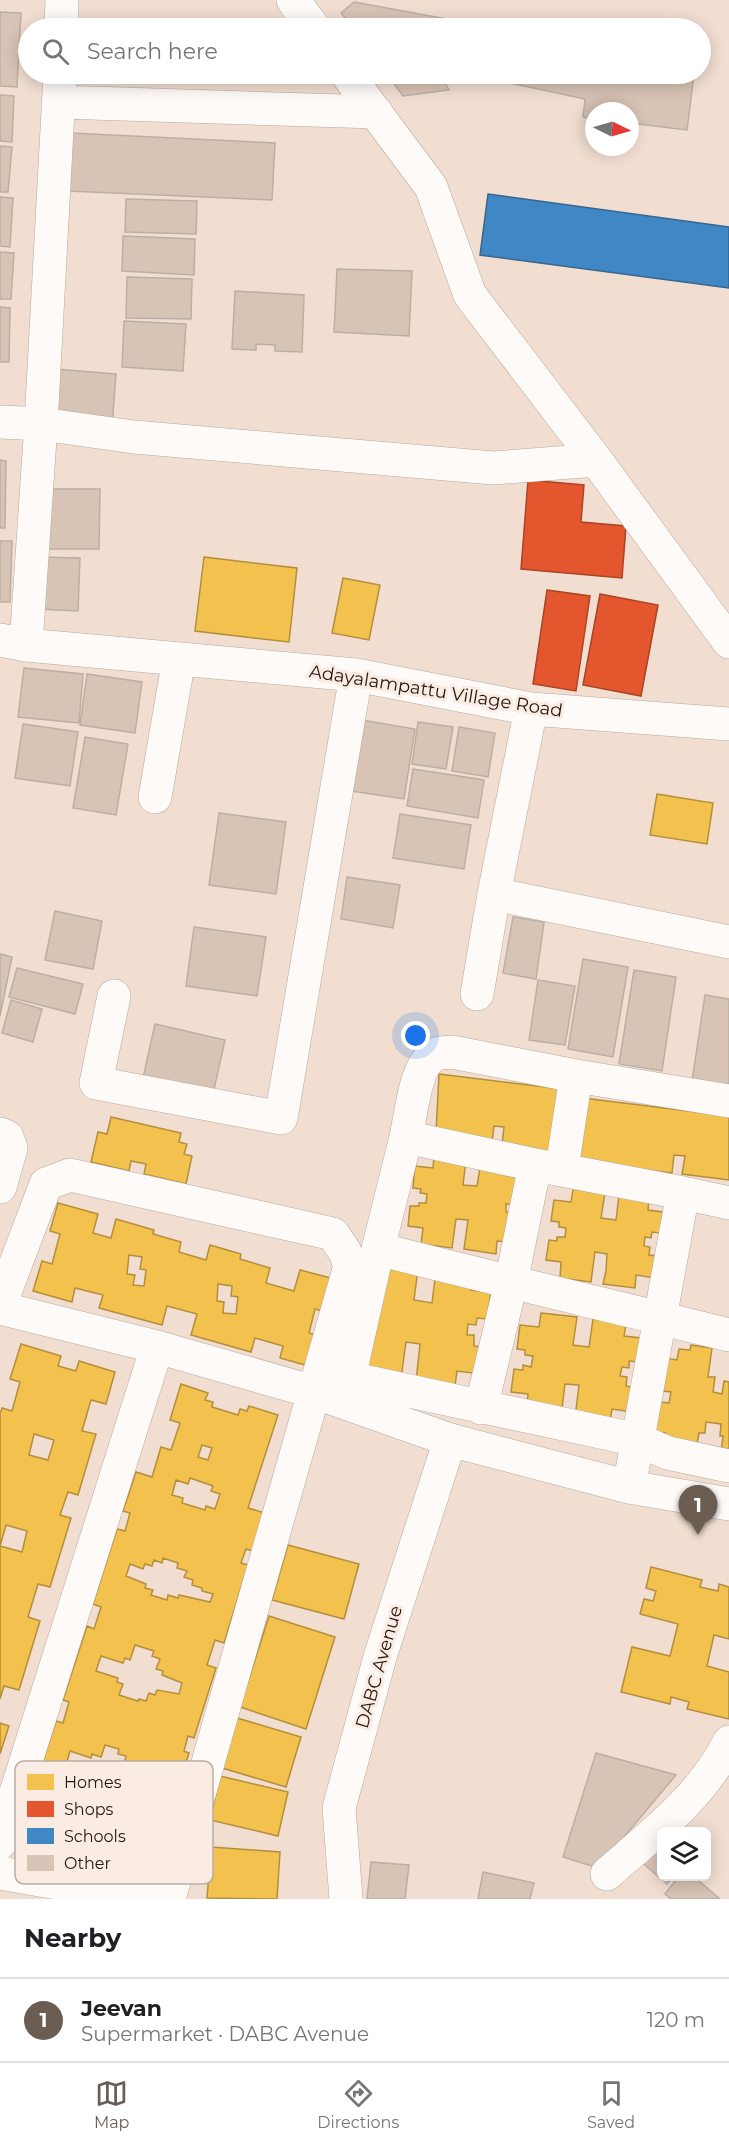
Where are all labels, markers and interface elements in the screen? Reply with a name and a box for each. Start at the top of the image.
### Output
search box [18,18,711,84]
icon: search [39,35,72,68]
text: Search here [87,38,218,65]
north arrow [585,102,639,156]
street label: Adayalampattu Village Road [308,660,564,722]
your location [401,1021,430,1050]
pin: 1 [678,1486,718,1535]
street label: DABC Avenue [351,1603,407,1731]
legend [15,1761,213,1884]
text: Homes [64,1773,122,1792]
text: Shops [64,1800,114,1819]
text: Schools [64,1827,126,1846]
map controls [657,1827,711,1881]
button: layers [657,1827,711,1881]
text: Other [64,1854,111,1873]
text: Nearby [24,1922,121,1954]
text: Jeevan [81,1995,162,2022]
text: 1 [40,2008,47,2032]
text: 120 m [647,2008,705,2032]
text: Supermarket · DABC Avenue [81,2022,369,2046]
tab: Map [94,2077,129,2132]
tab: Directions [317,2077,399,2132]
tab: Saved [587,2077,635,2132]

